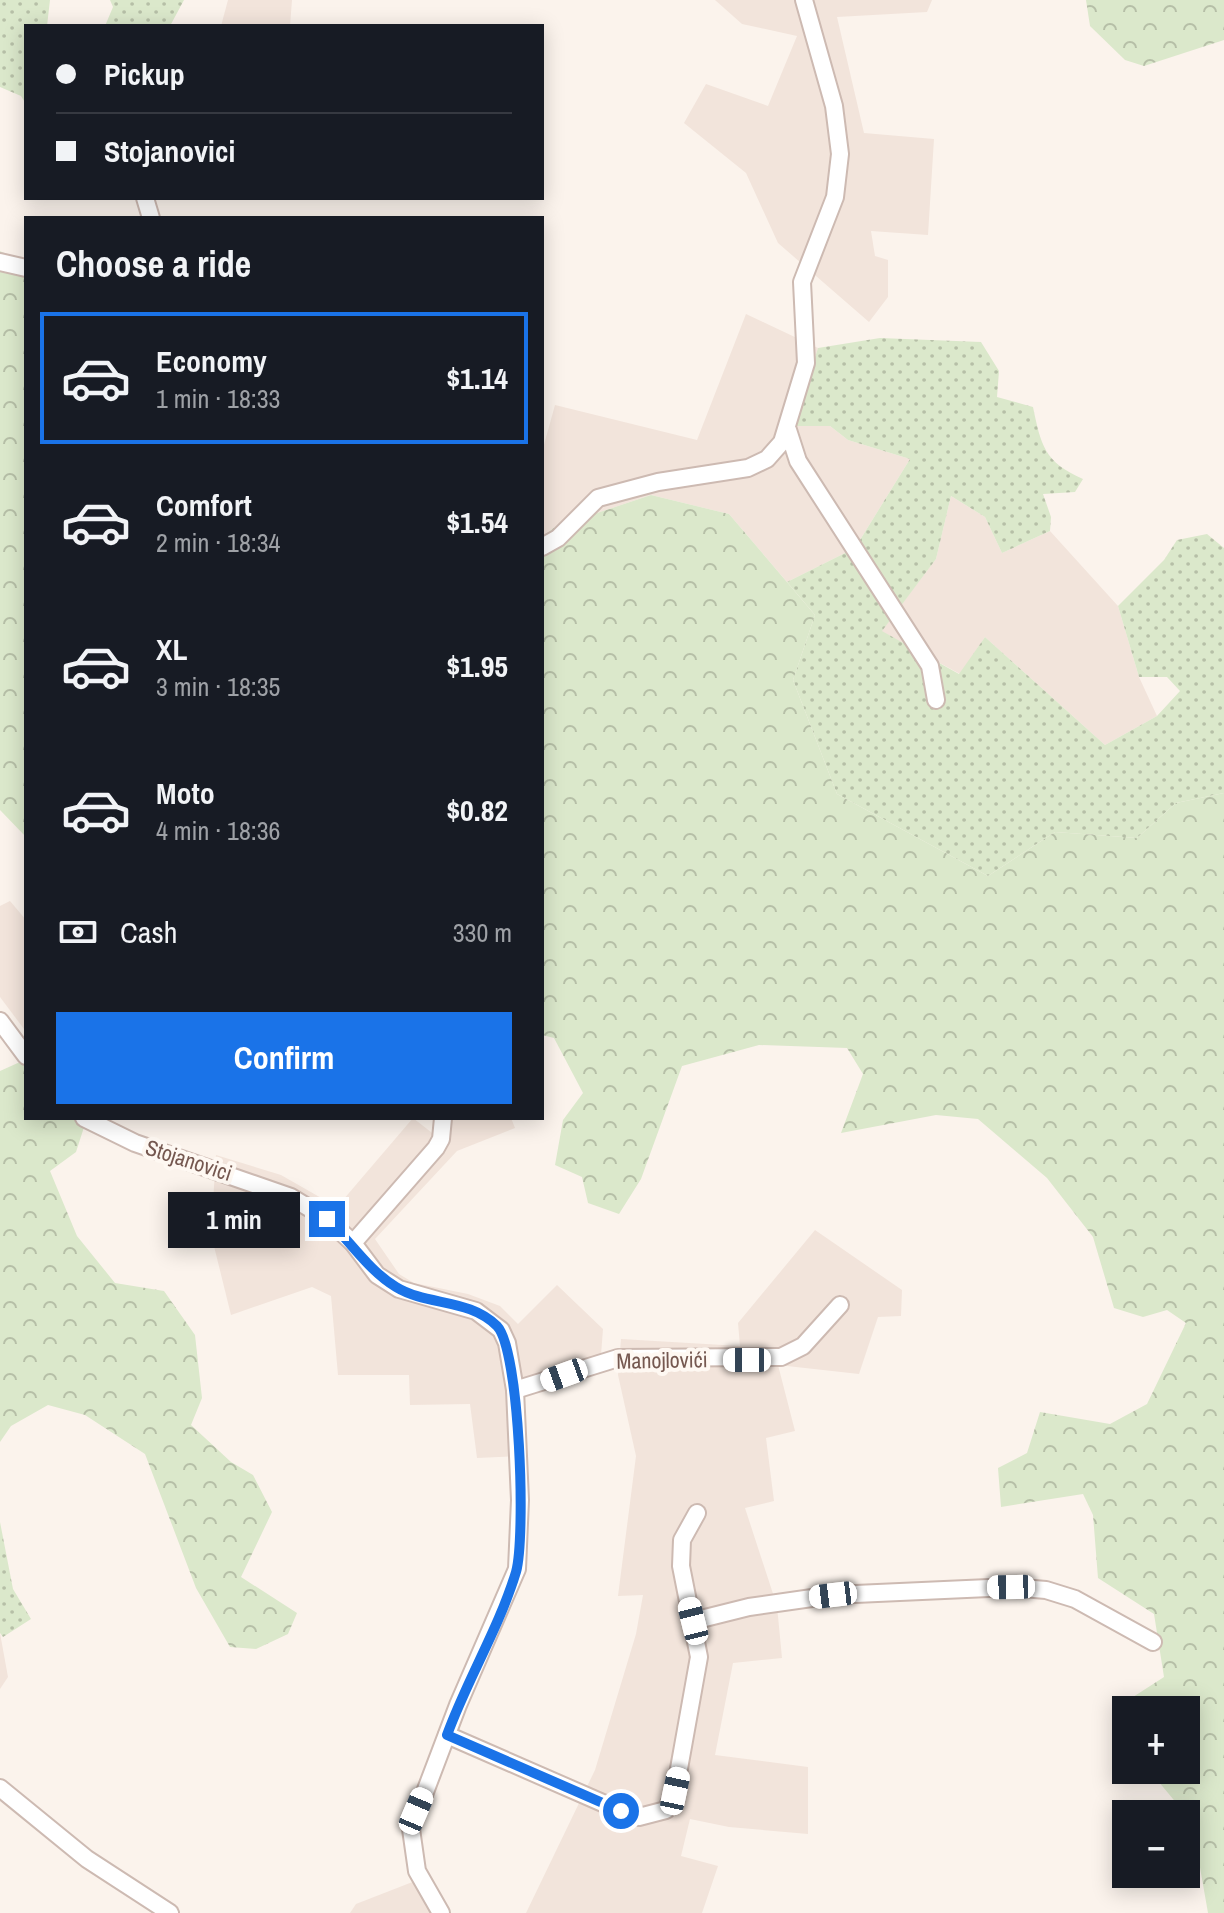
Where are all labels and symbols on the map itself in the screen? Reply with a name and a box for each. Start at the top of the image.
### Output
street label: Stojanovici [142,1132,236,1188]
callout: 1 min [167,1191,299,1247]
route end [309,1201,345,1237]
street label: Manojlovići [616,1344,708,1376]
car [723,1348,771,1372]
car [537,1356,591,1394]
car [987,1575,1035,1599]
car [808,1580,858,1610]
car [676,1595,710,1647]
car [658,1765,692,1817]
car [396,1784,436,1838]
route start [603,1793,639,1829]

